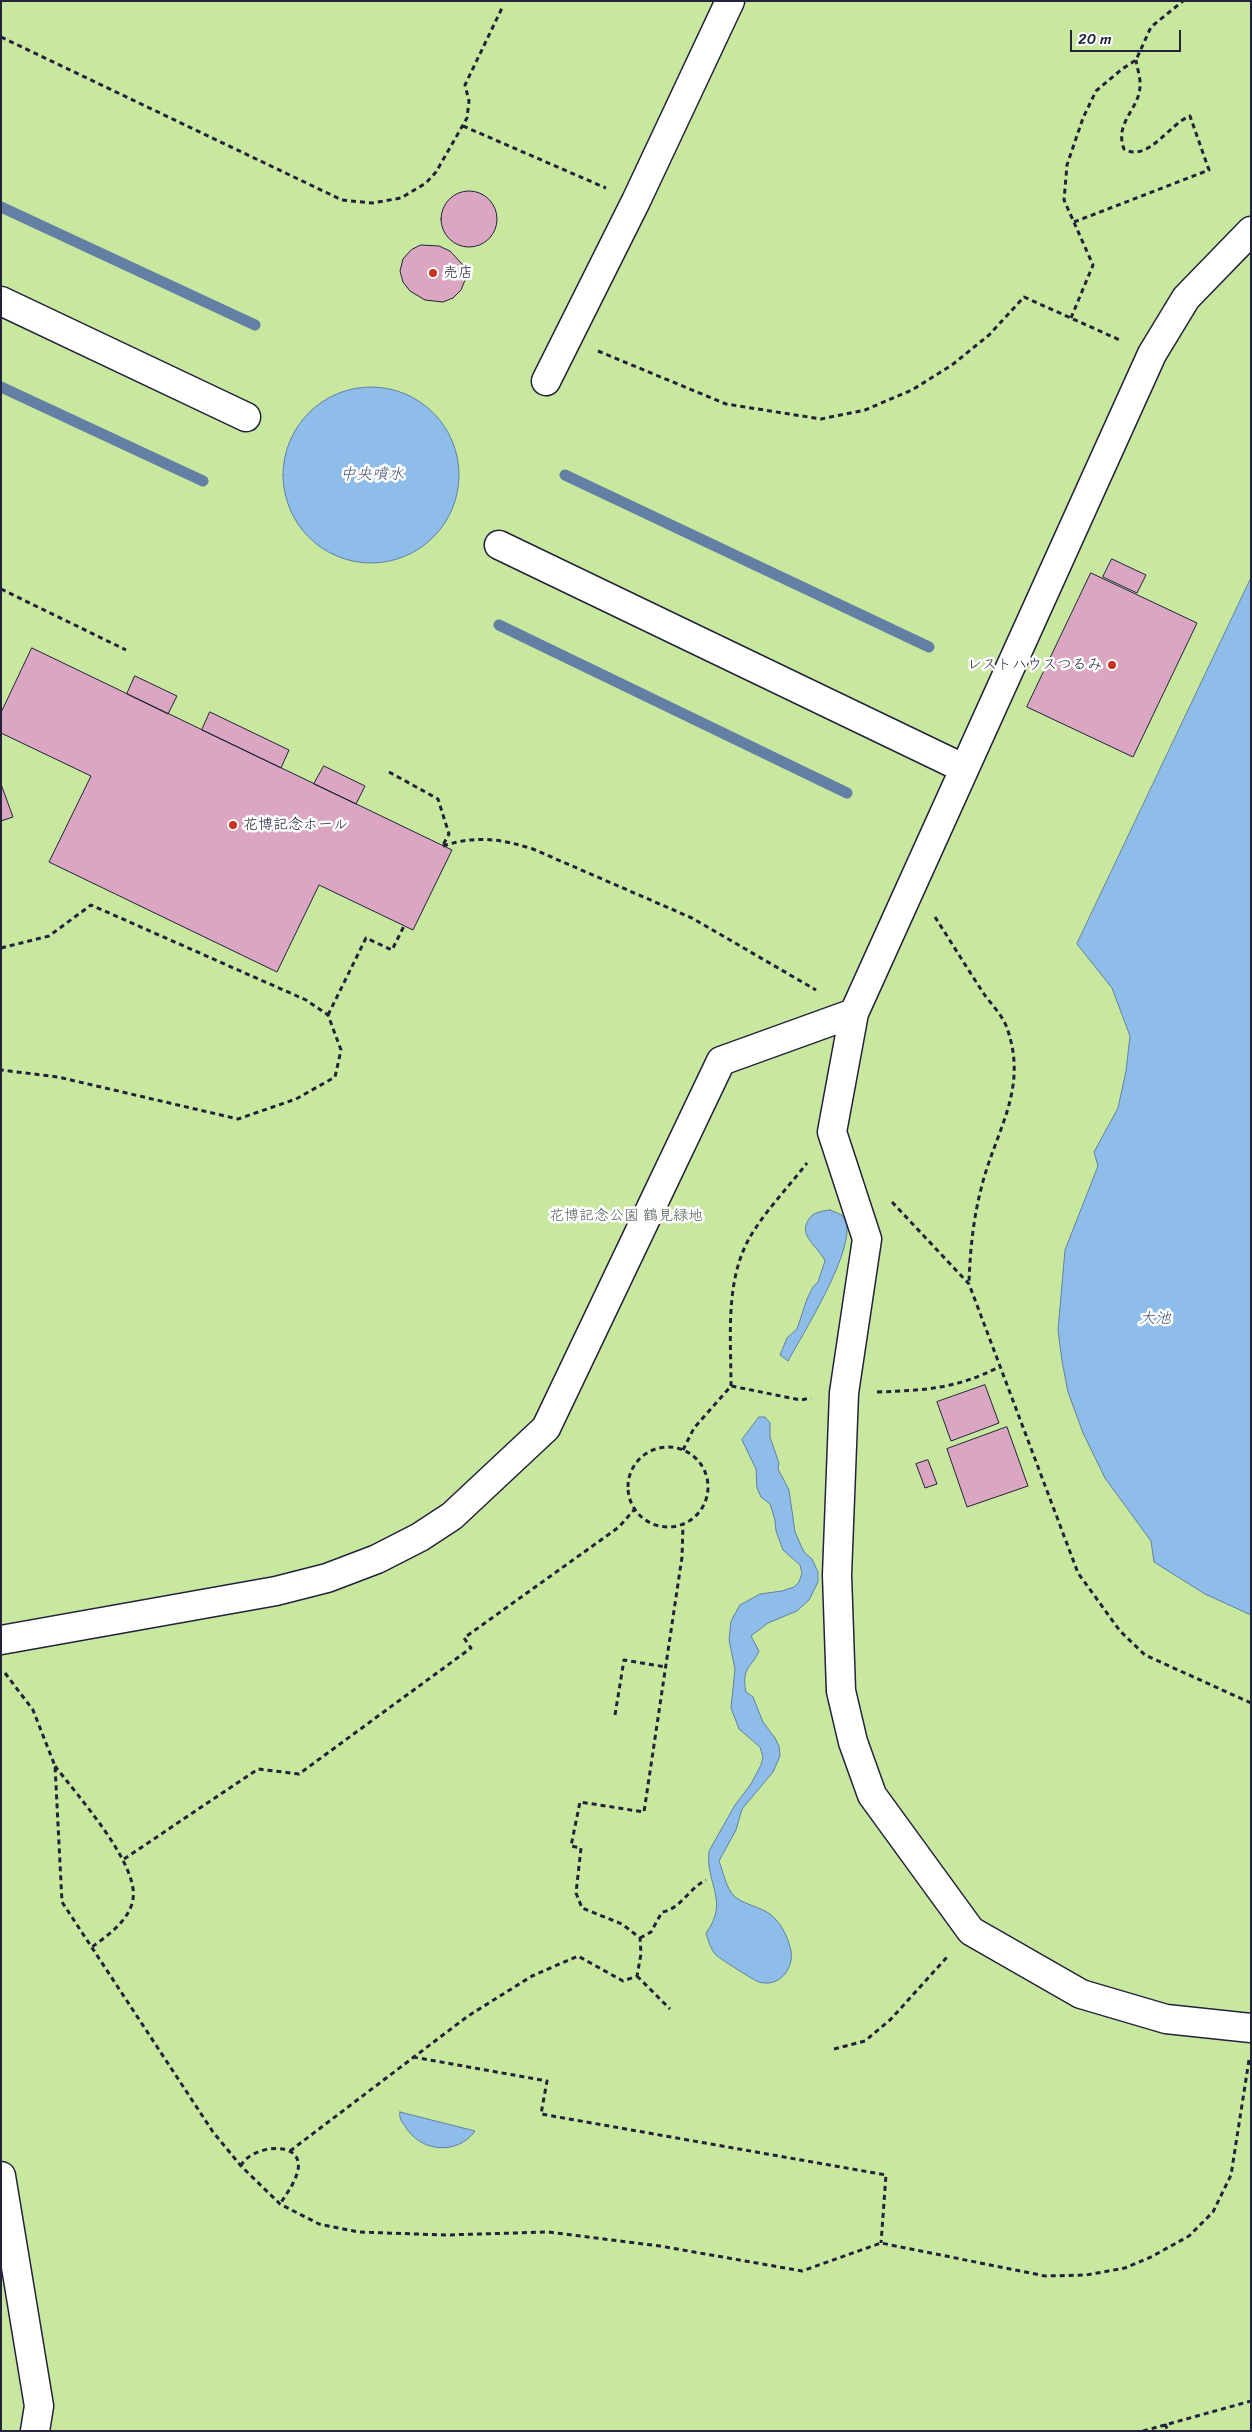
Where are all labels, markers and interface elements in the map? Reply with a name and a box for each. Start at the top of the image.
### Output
scale bar [1072,20,1183,52]
text: 20 m [1078,26,1112,52]
place label: 売店 [443,264,473,282]
marker: 売店 [427,267,439,279]
water label: 中央噴水 [340,465,404,485]
place label: レストハウスつるみ [967,656,1102,674]
marker: レストハウスつるみ [1106,659,1118,671]
place label: 花博記念ホール [243,816,348,834]
marker: 花博記念ホール [227,819,239,831]
park label: 花博記念公園 鶴見緑地 [549,1207,703,1225]
water label: 大池 [1139,1309,1171,1329]

